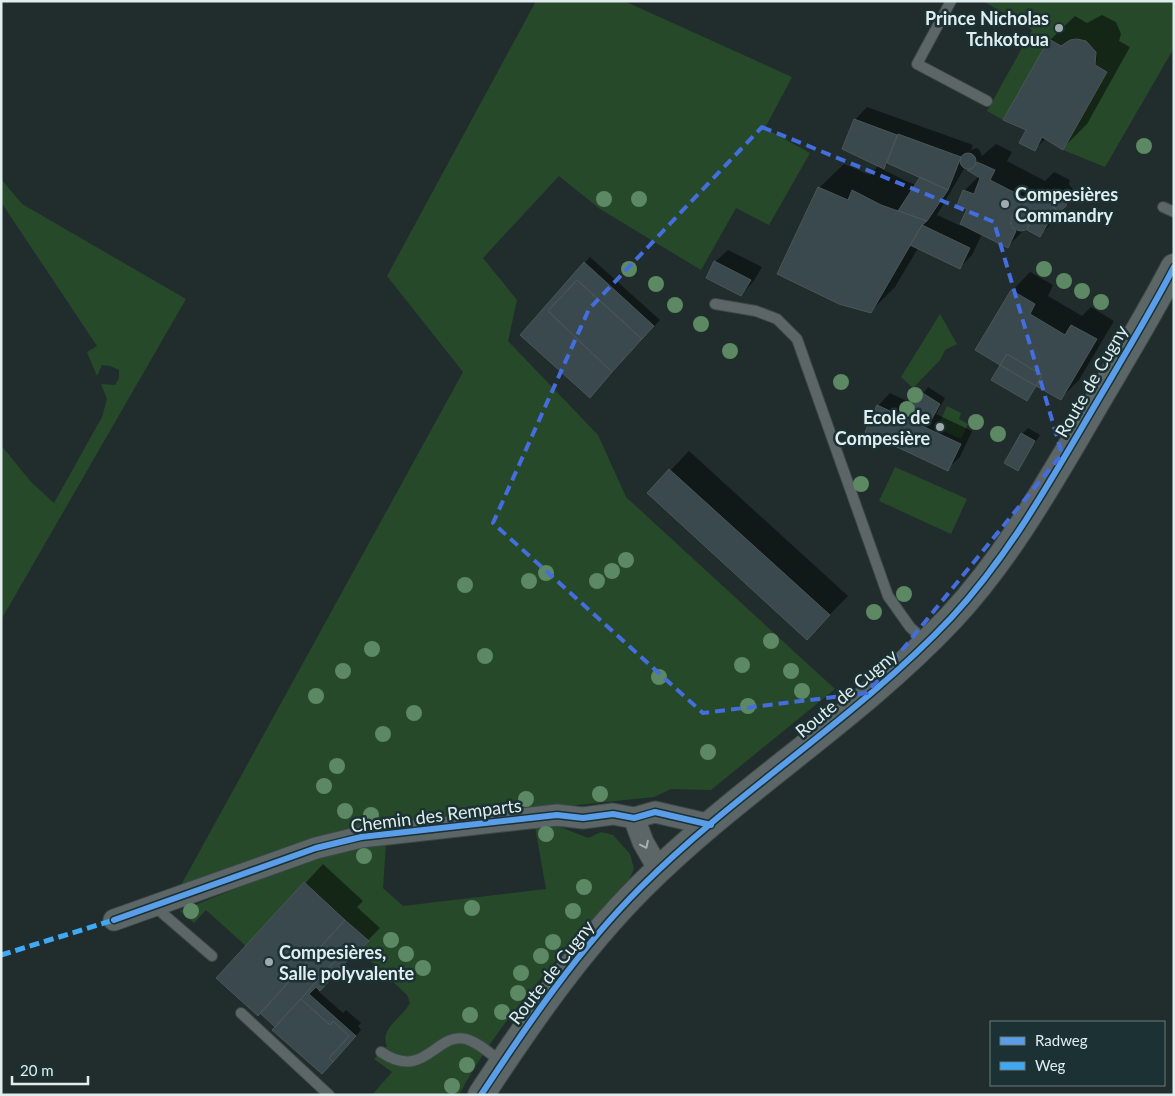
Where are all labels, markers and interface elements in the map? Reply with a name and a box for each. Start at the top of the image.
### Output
place label: Prince Nicholas Tchkotoua [925,7,1049,50]
marker: Prince Nicholas Tchkotoua [1053,22,1065,34]
place label: Compesières Commandry [1015,183,1118,226]
marker: Compesières Commandry [999,198,1011,210]
street label: Route de Cugny [1050,320,1132,441]
place label: Ecole de Compesière [835,406,930,449]
marker: Ecole de Compesière [934,421,946,433]
street label: Route de Cugny [791,644,902,742]
street label: Chemin des Remparts [349,794,523,836]
one-way arrow [639,840,649,849]
street label: Route de Cugny [504,915,599,1028]
place label: Compesières, Salle polyvalente [279,941,415,984]
marker: Compesières, Salle polyvalente [263,956,275,968]
legend [990,1021,1165,1086]
text: Radweg [1035,1031,1088,1049]
scale bar [12,1054,89,1086]
text: Weg [1035,1056,1066,1074]
text: 20 m [20,1061,54,1079]

